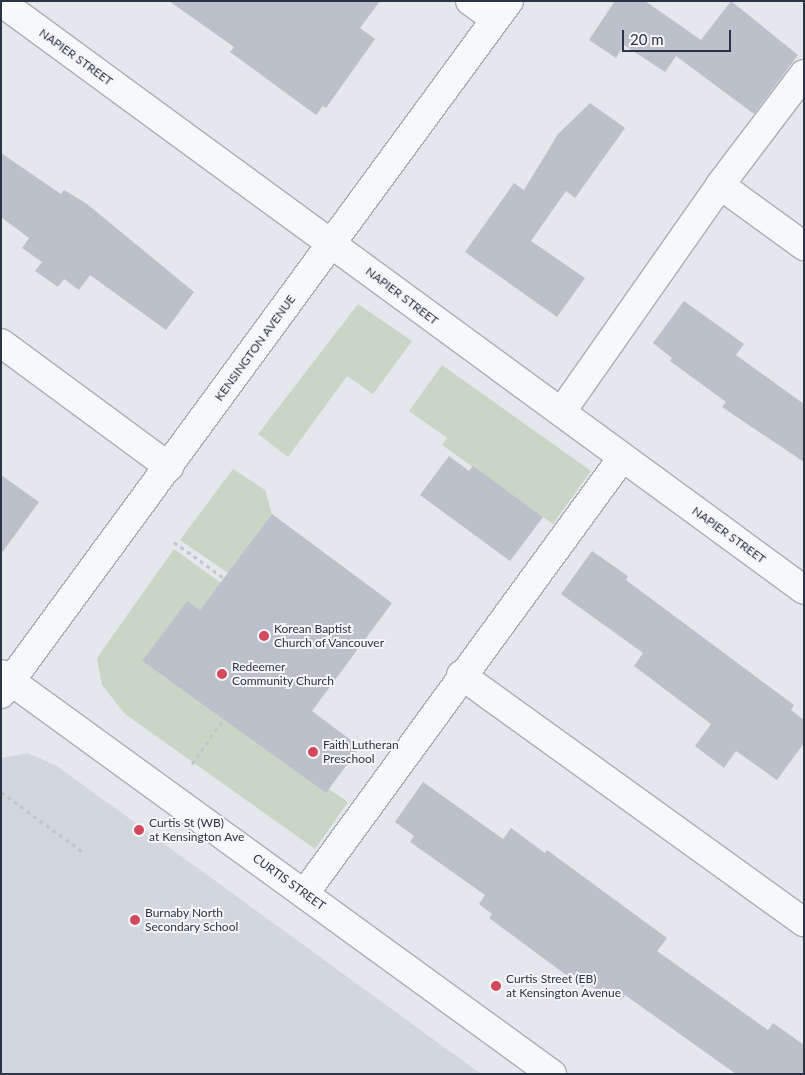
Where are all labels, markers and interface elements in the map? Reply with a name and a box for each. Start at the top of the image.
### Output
scale bar [625,20,734,52]
street label: NAPIER STREET [36,25,116,89]
text: 20 m [630,30,664,48]
street label: NAPIER STREET [363,264,441,328]
street label: KENSINGTON AVENUE [212,292,298,404]
street label: NAPIER STREET [689,503,769,567]
place label: Korean Baptist Church of Vancouver [274,622,385,650]
marker: Korean Baptist Church of Vancouver [258,630,270,642]
place label: Redeemer Community Church [232,660,334,688]
marker: Redeemer Community Church [216,668,228,680]
place label: Faith Lutheran Preschool [323,738,399,766]
marker: Faith Lutheran Preschool [307,746,319,758]
place label: Curtis St (WB) at Kensington Ave [149,816,245,844]
marker: Curtis St (WB) at Kensington Ave [133,824,145,836]
street label: CURTIS STREET [250,851,328,913]
place label: Burnaby North Secondary School [145,906,239,934]
marker: Burnaby North Secondary School [129,914,141,926]
place label: Curtis Street (EB) at Kensington Avenue [506,972,621,1000]
marker: Curtis Street (EB) at Kensington Avenue [490,980,502,992]

